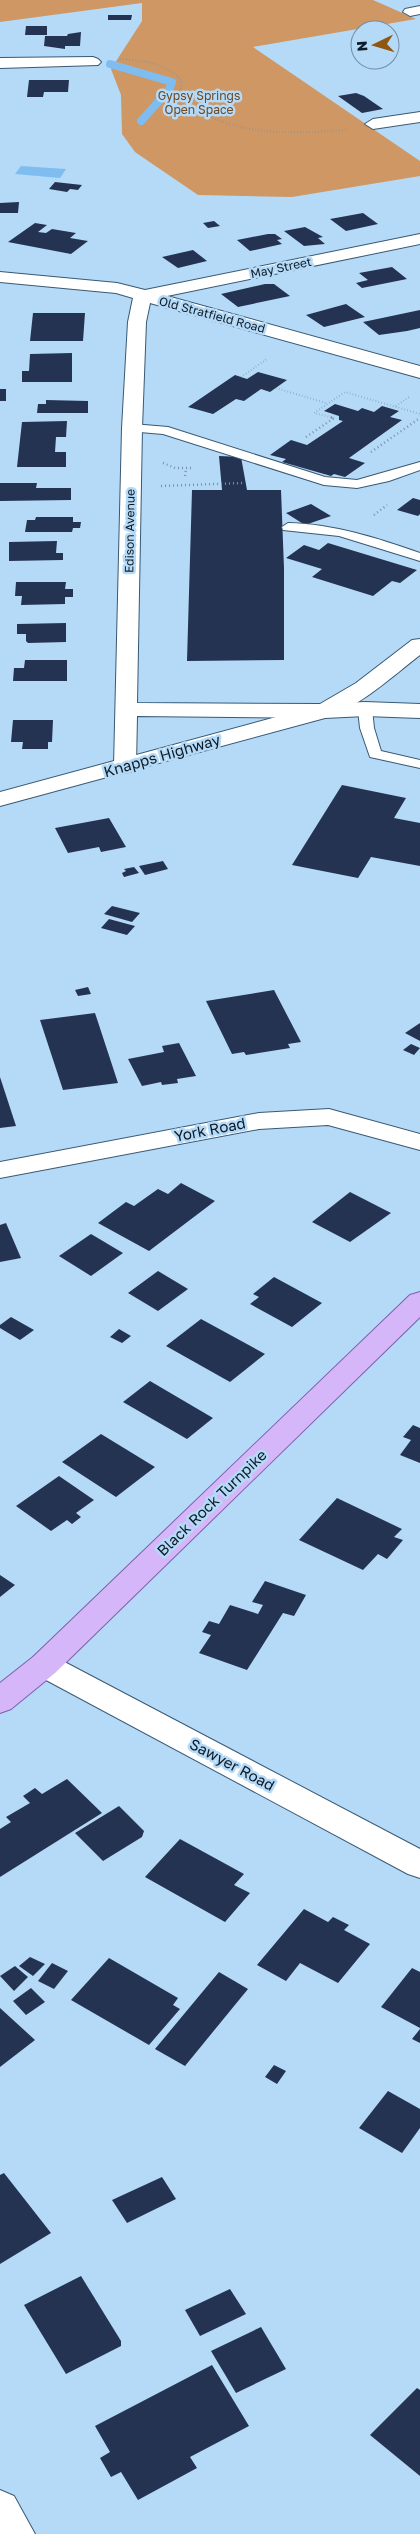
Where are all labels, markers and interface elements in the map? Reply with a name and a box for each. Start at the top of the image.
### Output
north arrow [350,20,400,70]
text: N [353,40,370,52]
park label: Gypsy Springs Open Space [158,88,240,117]
street label: May Street [249,254,313,281]
street label: Old Stratfield Road [157,293,267,336]
street label: Edison Avenue [121,489,138,573]
street label: Knapps Highway [101,730,223,780]
street label: York Road [173,1113,247,1145]
street label: Black Rock Turnpike [153,1445,270,1559]
street label: Sawyer Road [187,1734,278,1794]

